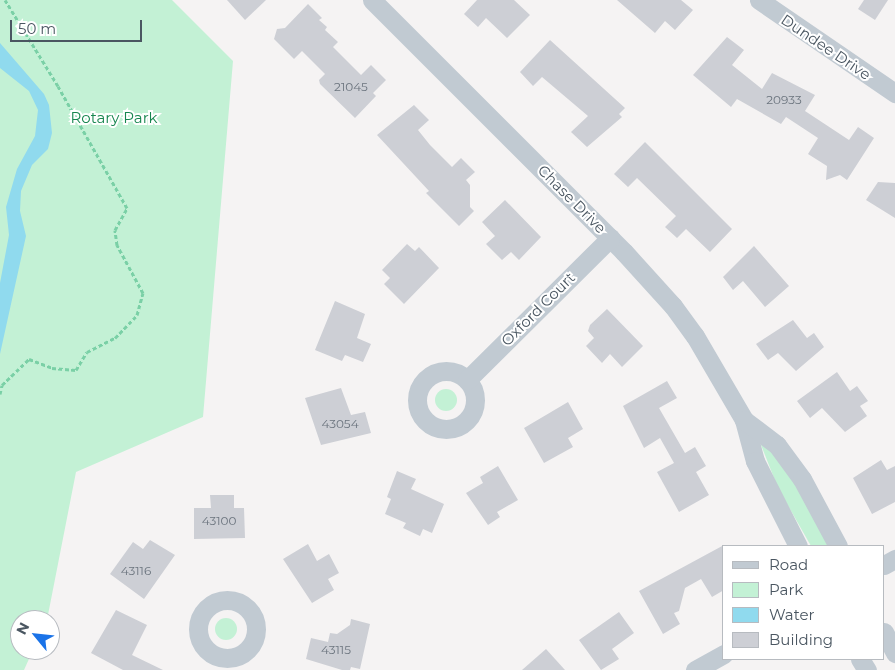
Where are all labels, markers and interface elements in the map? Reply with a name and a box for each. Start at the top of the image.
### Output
scale bar [12,10,145,42]
street label: Dundee Drive [778,10,874,84]
text: 50 m [18,19,56,38]
house number: 21045 [334,80,368,94]
house number: 20933 [766,93,802,107]
park label: Rotary Park [70,109,158,127]
street label: Chase Drive [534,161,610,237]
street label: Oxford Court [497,268,579,350]
house number: 43054 [321,417,359,431]
house number: 43100 [202,514,236,528]
legend [722,545,885,660]
text: Road [769,555,808,574]
house number: 43116 [121,564,151,578]
text: Park [769,580,803,599]
text: Water [769,605,815,624]
north arrow [10,610,60,660]
text: N [12,619,33,638]
text: Building [769,630,833,649]
house number: 43115 [321,643,351,657]

